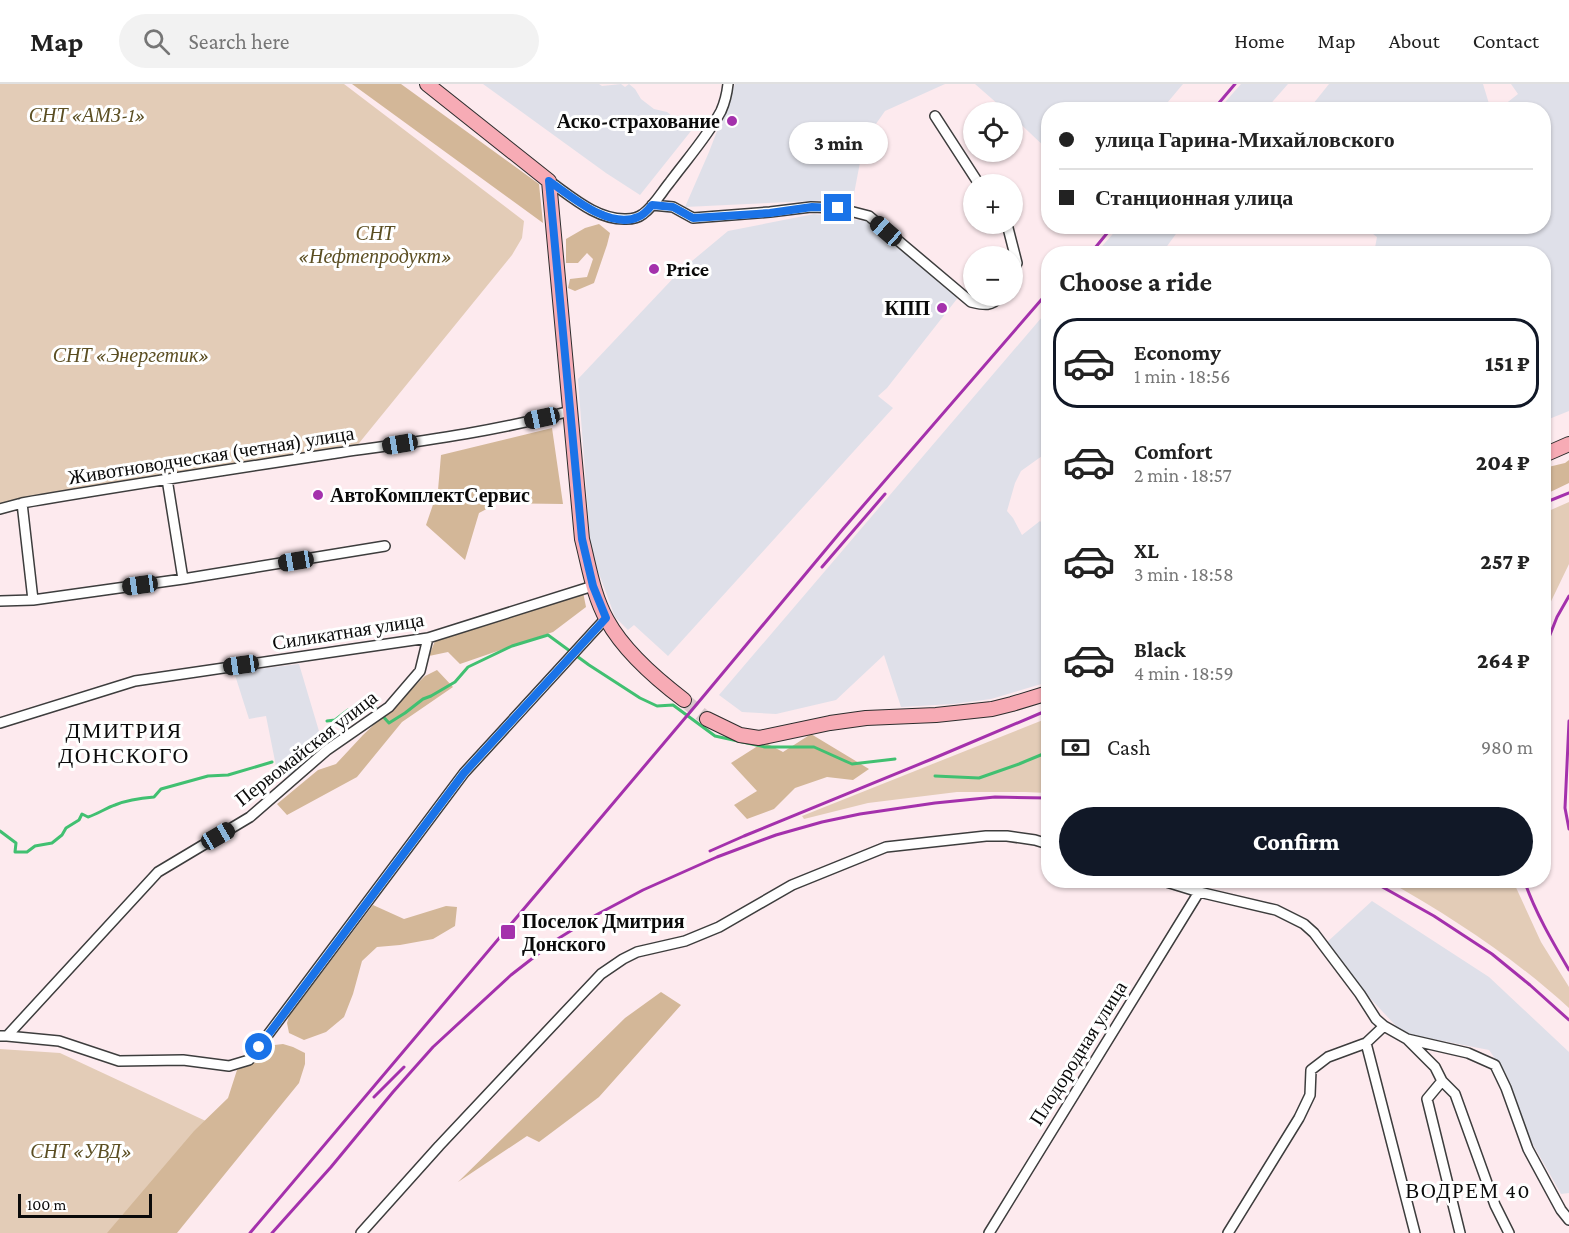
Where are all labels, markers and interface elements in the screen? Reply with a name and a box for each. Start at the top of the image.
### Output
search box [119,14,539,68]
icon: search [140,25,173,58]
text: Map [30,26,83,57]
text: Search here [188,29,289,54]
text: Home [1234,29,1284,53]
text: Map [1317,29,1356,53]
text: About [1389,29,1440,53]
text: Contact [1473,29,1539,53]
map controls [963,102,1023,306]
button: locate [963,102,1023,162]
park label: СНТ «АМЗ-1» [29,104,145,126]
place label: Аско-страхование [557,110,720,133]
marker: Аско-страхование [725,114,739,128]
callout: 3 min [788,121,888,163]
text: улица Гарина-Михайловского [1095,127,1395,152]
text: 3 min [814,132,863,154]
button: + [963,174,1023,234]
text: Станционная улица [1095,185,1293,210]
route end [824,194,851,221]
car [867,212,905,250]
park label: СНТ «Нефтепродукт» [298,222,452,268]
button: − [963,246,1023,306]
place label: Price [666,258,709,280]
marker: Price [647,262,661,276]
text: Choose a ride [1059,267,1212,297]
place label: КПП [884,297,930,319]
marker: КПП [935,301,949,315]
icon: car [1062,336,1116,390]
text: Economy [1134,340,1221,365]
park label: СНТ «Энергетик» [53,344,209,367]
text: 151 ₽ [1485,351,1530,376]
text: 1 min · 18:56 [1134,365,1230,387]
car [523,405,561,431]
street label: Животноводческая (четная) улица [66,421,356,489]
car [381,432,419,456]
icon: car [1062,435,1116,489]
text: Comfort [1134,439,1212,464]
text: 204 ₽ [1476,450,1530,475]
text: 2 min · 18:57 [1134,464,1232,486]
place label: АвтоКомплектСервис [330,484,530,507]
marker: АвтоКомплектСервис [311,488,325,502]
icon: car [1062,534,1116,588]
text: XL [1134,538,1159,563]
car [277,549,315,573]
text: 257 ₽ [1480,549,1530,574]
text: 3 min · 18:58 [1134,563,1234,585]
car [121,574,159,596]
street label: Силикатная улица [271,608,426,655]
icon: car [1062,633,1116,687]
text: Black [1134,637,1186,662]
text: 264 ₽ [1477,648,1530,673]
car [222,654,260,676]
text: 4 min · 18:59 [1134,662,1234,684]
street label: Первомайская улица [231,686,382,811]
district label: ДМИТРИЯ ДОНСКОГО [58,718,190,768]
icon: cash [1059,731,1092,764]
text: Cash [1107,735,1151,760]
text: 980 m [1481,736,1533,758]
button: Confirm [1059,807,1533,876]
car [198,819,238,853]
place label: Поселок Дмитрия Донского [522,910,685,956]
marker: Поселок Дмитрия Донского [499,923,517,941]
street label: Плодородная улица [1025,977,1132,1130]
route start [245,1033,272,1060]
park label: СНТ «УВД» [30,1140,132,1163]
district label: ВОДРЕМ 40 [1405,1179,1531,1203]
scale bar [18,1191,152,1218]
text: 100 m [27,1196,66,1213]

